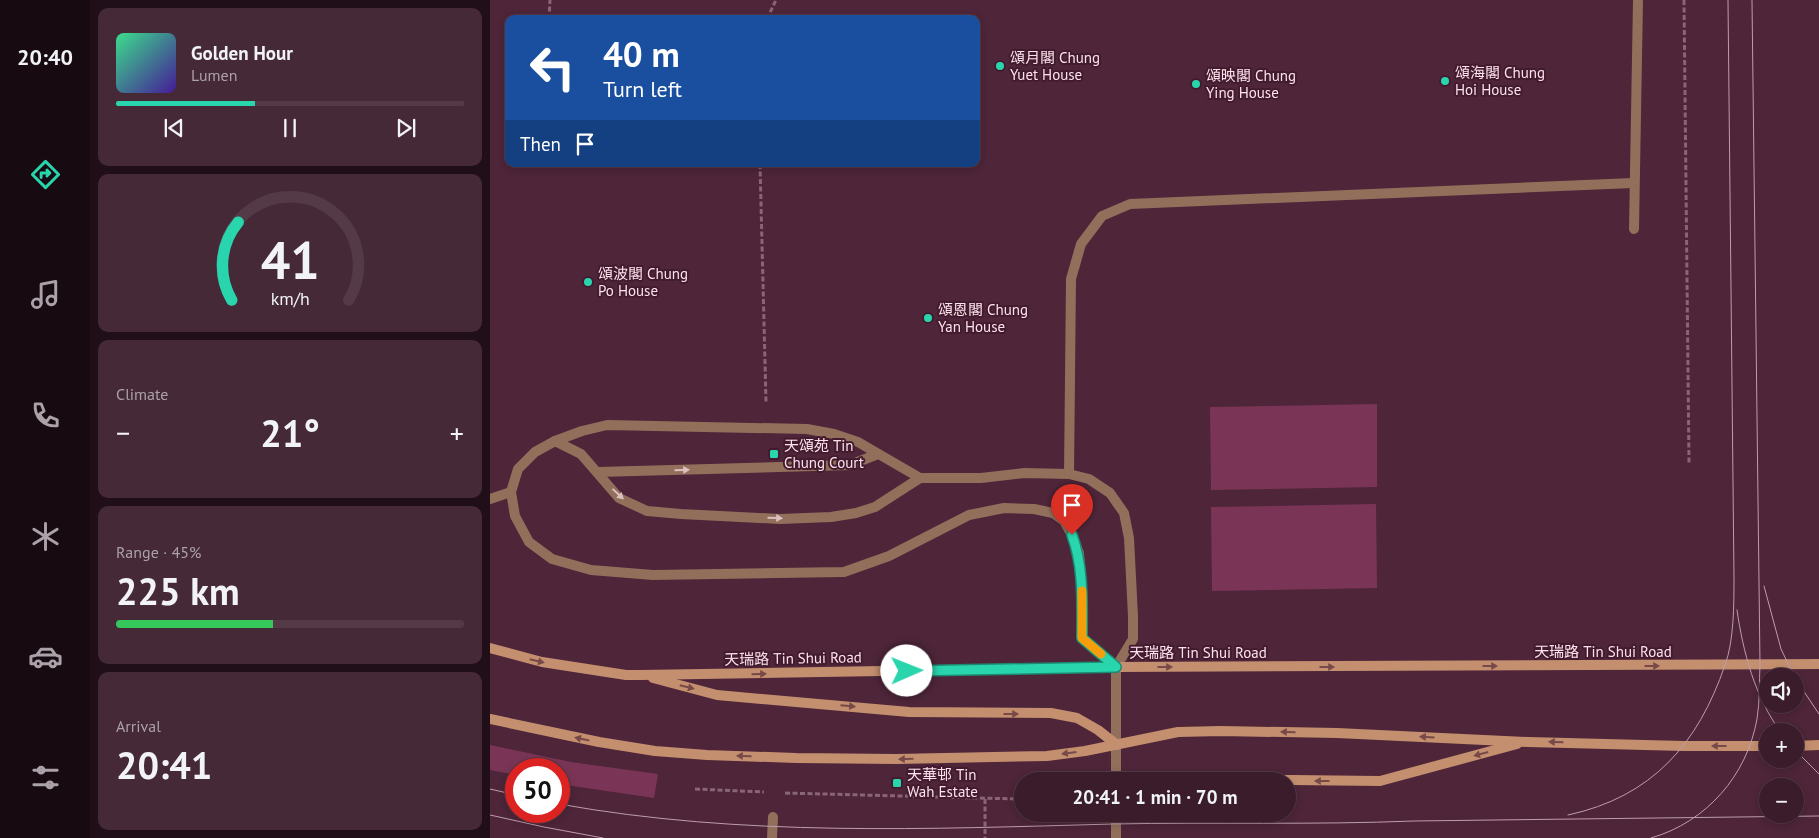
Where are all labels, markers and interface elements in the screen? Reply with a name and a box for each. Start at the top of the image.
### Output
text: 40 m [603,31,680,77]
icon: left [520,35,585,100]
text: Golden Hour [191,41,293,65]
text: 20:40 [17,43,73,71]
place label: 頌月閣 Chung Yuet House [1010,48,1100,84]
marker: 頌月閣 Chung Yuet House [994,60,1006,72]
place label: 頌海閣 Chung Hoi House [1455,63,1545,99]
text: Lumen [191,65,237,85]
place label: 頌映閣 Chung Ying House [1206,66,1296,102]
text: Turn left [603,75,682,103]
marker: 頌海閣 Chung Hoi House [1439,75,1451,87]
marker: 頌映閣 Chung Ying House [1190,78,1202,90]
icon: previous [160,114,188,142]
icon: pause [276,114,304,142]
icon: next [392,114,420,142]
icon: arrive [571,130,599,158]
text: Then [520,132,561,156]
icon: directions [28,157,63,192]
text: 41 [261,226,319,293]
place label: 頌波閣 Chung Po House [598,264,688,300]
marker: 頌波閣 Chung Po House [582,276,594,288]
icon: music [28,277,63,312]
text: km/h [270,287,310,310]
place label: 頌恩閣 Chung Yan House [938,300,1028,336]
marker: 頌恩閣 Chung Yan House [922,312,934,324]
text: Climate [116,384,168,404]
icon: phone [28,398,63,433]
text: 21° [260,408,320,457]
text: − [116,414,130,451]
text: + [450,414,464,451]
place label: 天頌苑 Tin Chung Court [784,436,864,472]
marker: 天頌苑 Tin Chung Court [768,448,780,460]
one-way arrow [674,466,690,474]
pin [1051,484,1093,535]
one-way arrow [611,489,624,500]
icon: arrive [1058,491,1086,519]
one-way arrow [767,514,783,522]
icon: climate [28,519,63,554]
text: Range · 45% [116,542,201,562]
text: 225 km [116,566,240,615]
icon: car [28,639,63,674]
street label: 天瑞路 Tin Shui Road [1534,642,1672,661]
street label: 天瑞路 Tin Shui Road [1129,643,1267,662]
position arrow [880,644,932,696]
street label: 天瑞路 Tin Shui Road [724,647,862,669]
one-way arrow [530,657,545,665]
one-way arrow [1482,662,1498,670]
one-way arrow [1644,662,1660,670]
one-way arrow [1157,663,1173,671]
one-way arrow [1319,663,1335,671]
map controls [1759,668,1804,823]
button: sound [1759,668,1804,713]
one-way arrow [751,670,767,678]
one-way arrow [680,683,695,691]
one-way arrow [841,703,857,711]
one-way arrow [1003,710,1019,718]
text: Arrival [116,716,161,736]
button: + [1759,723,1804,768]
one-way arrow [1280,728,1296,736]
one-way arrow [1418,732,1434,740]
one-way arrow [575,735,590,743]
one-way arrow [1548,738,1564,746]
text: 20:41 [116,740,212,789]
one-way arrow [1711,742,1727,750]
one-way arrow [1060,749,1076,757]
one-way arrow [1473,750,1488,758]
one-way arrow [736,752,752,760]
one-way arrow [898,755,914,763]
speed limit sign: 50 [505,758,570,823]
icon: filters [28,760,63,795]
place label: 天華邨 Tin Wah Estate [907,765,978,801]
marker: 天華邨 Tin Wah Estate [891,777,903,789]
one-way arrow [1313,777,1329,785]
button: − [1759,778,1804,823]
text: 20:41 · 1 min · 70 m [1072,785,1238,809]

